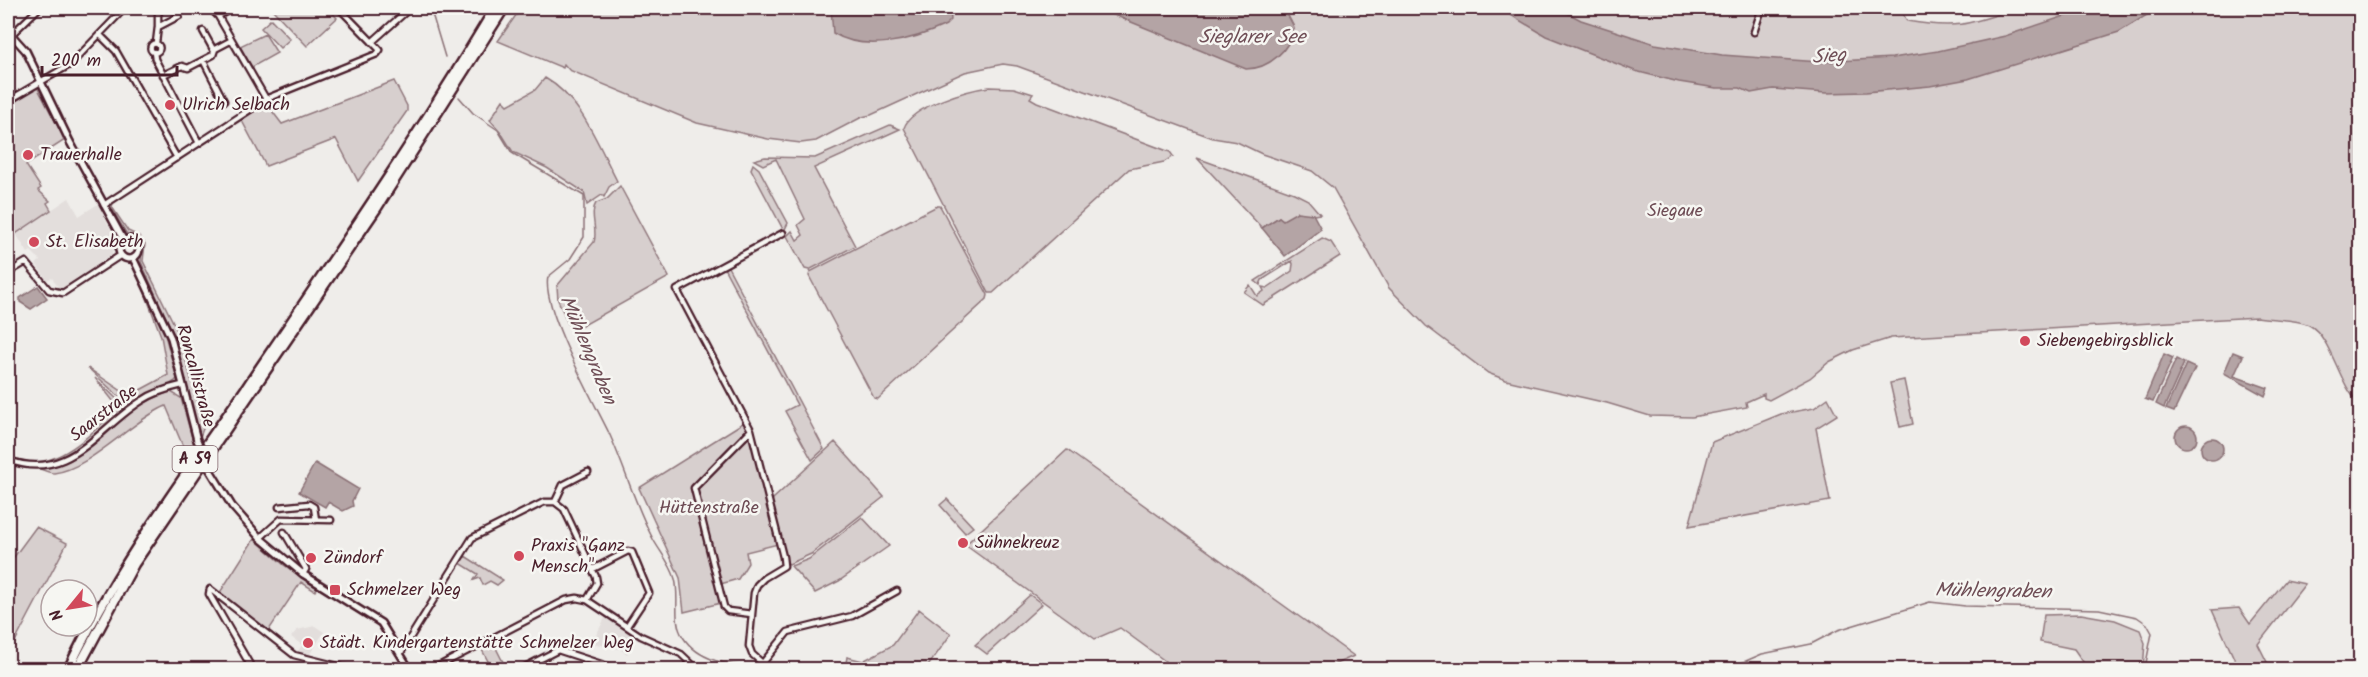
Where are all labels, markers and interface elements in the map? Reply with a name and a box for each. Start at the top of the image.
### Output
water label: Sieglarer See [1198,22,1308,54]
scale bar [42,39,177,77]
water label: Sieg [1811,40,1849,74]
text: 200 m [51,47,101,76]
place label: Ulrich Selbach [182,91,290,120]
marker: Ulrich Selbach [163,98,177,112]
place label: Trauerhalle [40,141,122,170]
marker: Trauerhalle [21,148,35,162]
park label: Siegaue [1647,197,1703,226]
place label: St. Elisabeth [46,228,144,257]
marker: St. Elisabeth [27,235,41,249]
water label: Mühlengraben [550,290,625,411]
street label: Roncallistraße [167,321,223,431]
place label: Siebengebirgsblick [2037,327,2174,356]
marker: Siebengebirgsblick [2018,334,2032,348]
street label: Saarstraße [64,378,144,450]
road number: A 59 [172,446,218,472]
park label: Hüttenstraße [659,494,759,523]
place label: Sühnekreuz [975,529,1060,558]
place label: Praxis "Ganz Mensch" [531,532,625,582]
marker: Sühnekreuz [956,536,970,550]
place label: Zündorf [323,544,384,573]
marker: Praxis "Ganz Mensch" [512,549,526,563]
marker: Zündorf [304,551,318,565]
water label: Mühlengraben [1935,575,2053,609]
place label: Schmelzer Weg [347,576,461,605]
north arrow [39,578,99,638]
marker: Schmelzer Weg [328,583,342,597]
text: N [44,604,71,625]
place label: Städt. Kindergartenstätte Schmelzer Weg [320,629,634,658]
marker: Städt. Kindergartenstätte Schmelzer Weg [301,636,315,650]

